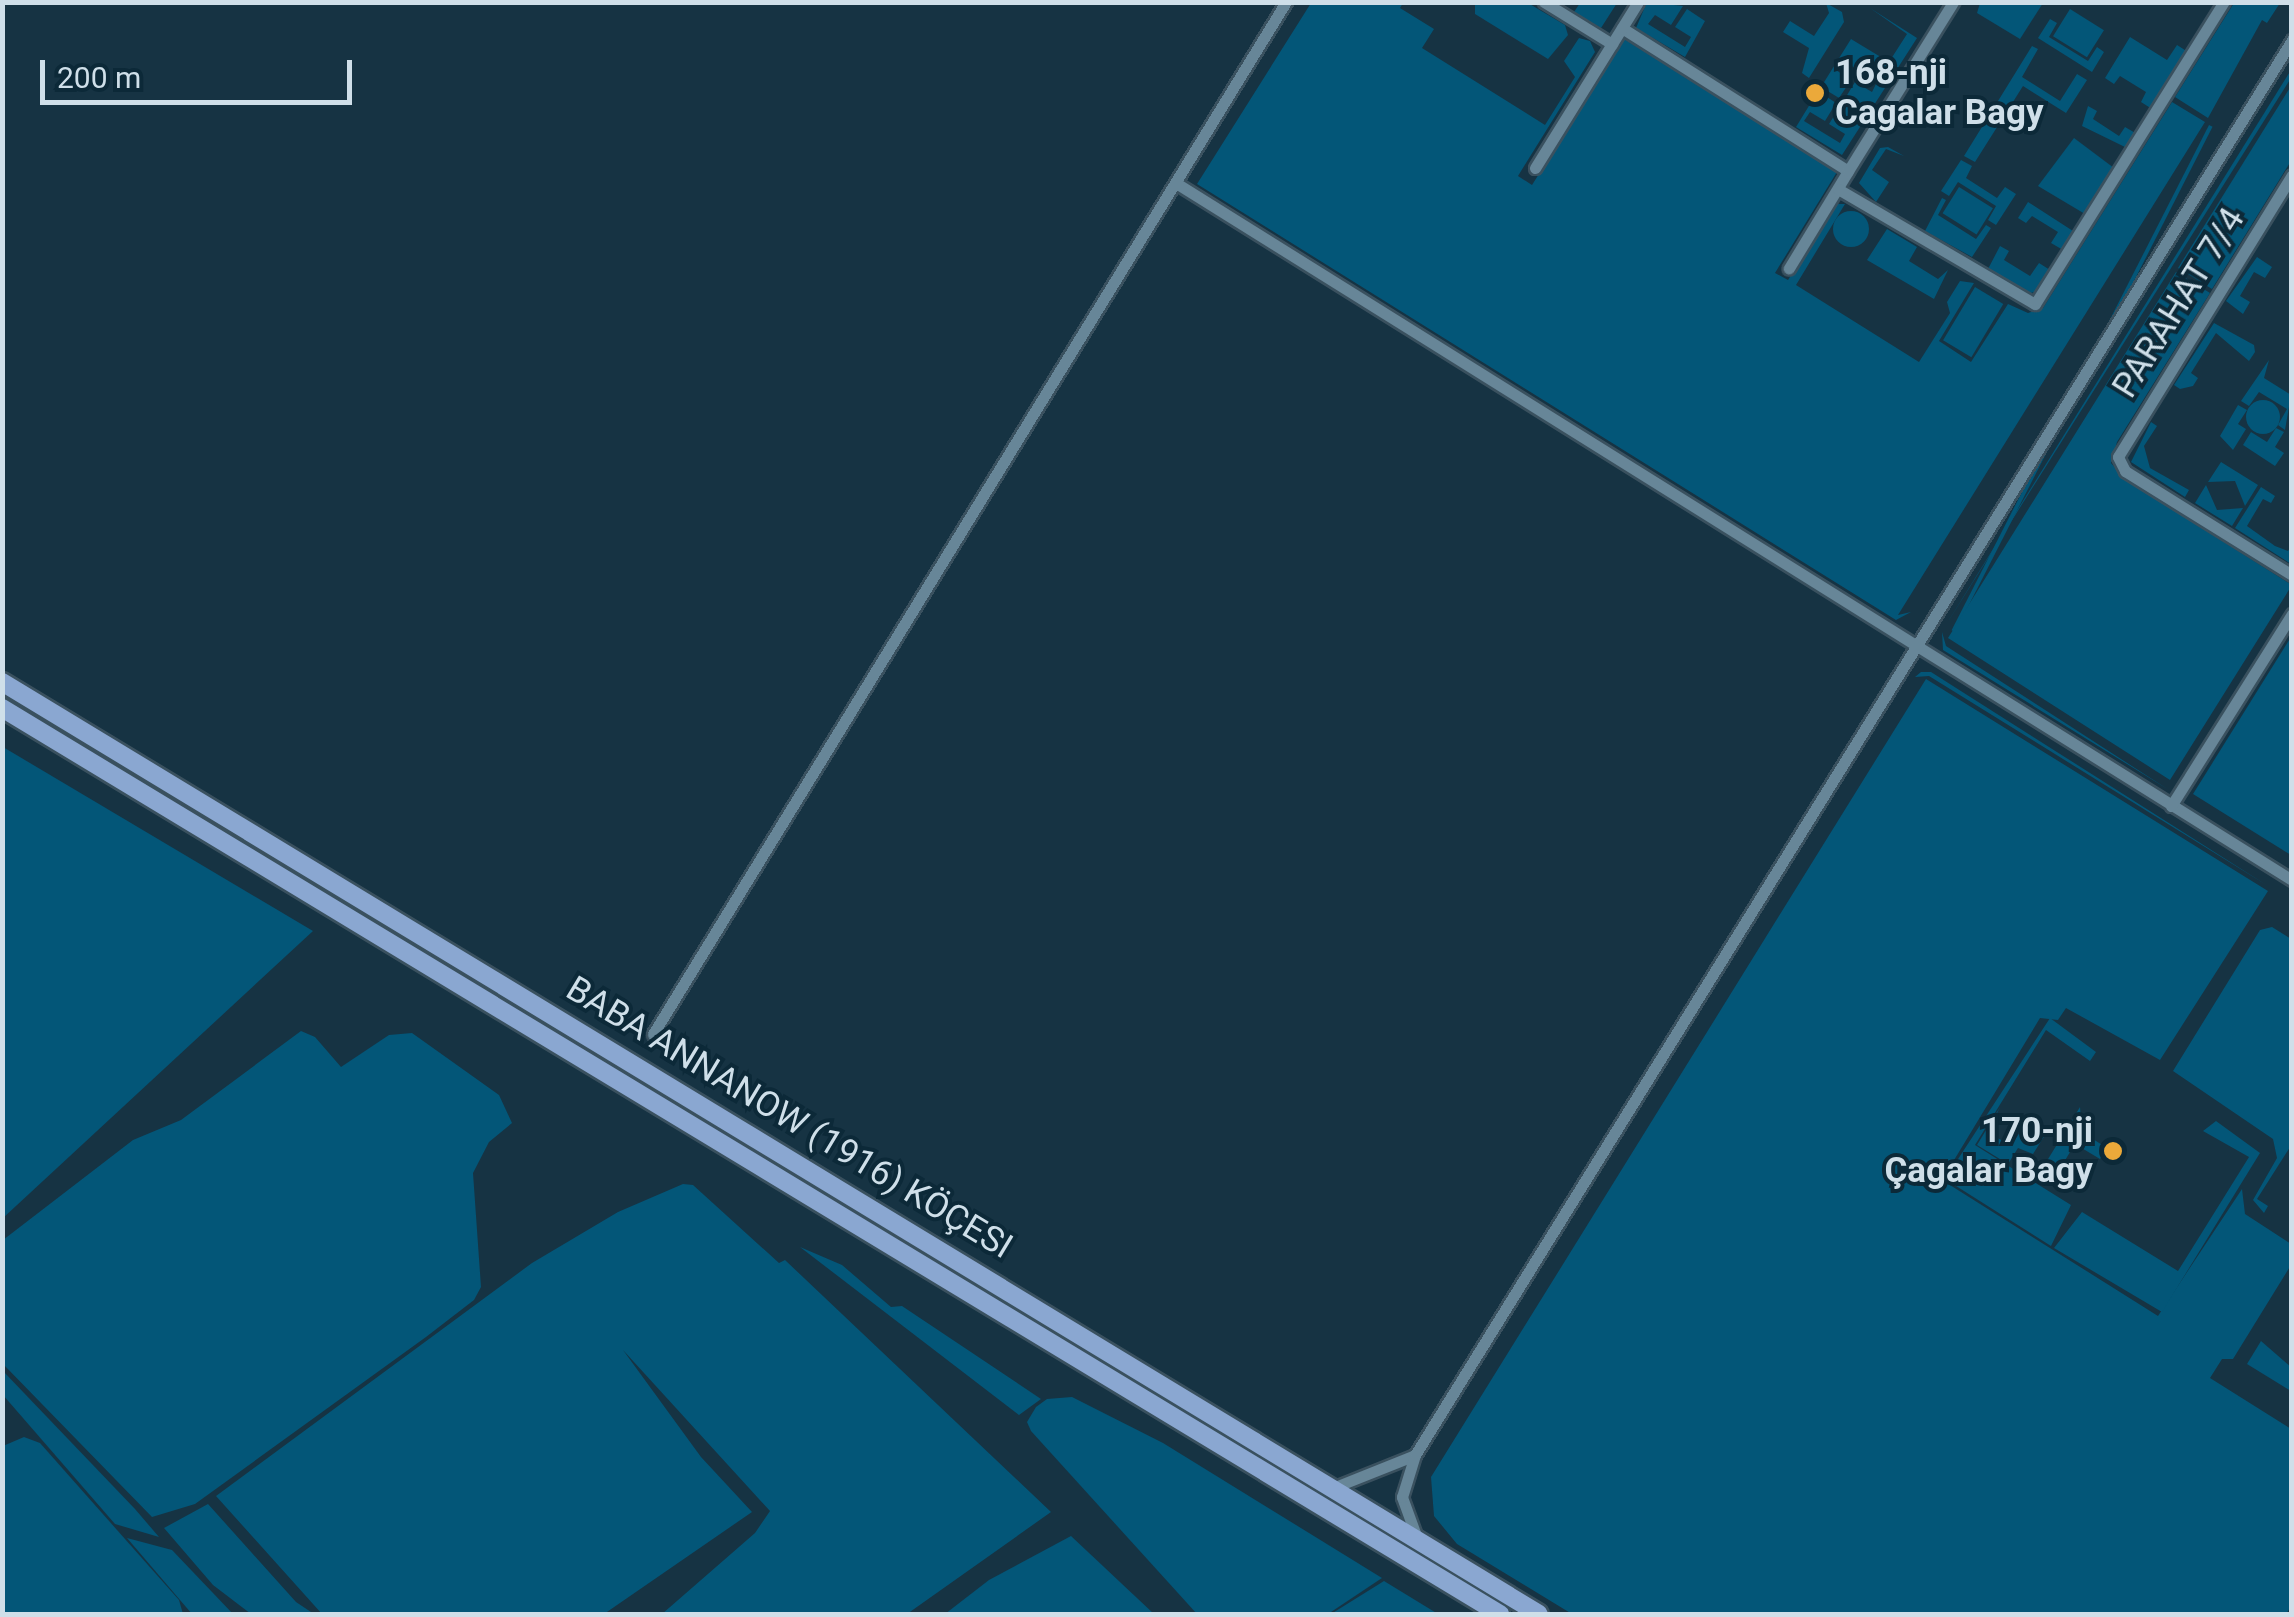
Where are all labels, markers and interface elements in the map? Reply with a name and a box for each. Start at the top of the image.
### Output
scale bar [45,40,358,102]
place label: 168-nji Cagalar Bagy [1835,52,2044,134]
text: 200 m [57,60,141,95]
marker: 168-nji Cagalar Bagy [1804,82,1826,104]
street label: PARAHAT 7/4 [2104,200,2254,406]
street label: BABA ANNANOW (1916) KÖÇESI [558,968,1020,1268]
place label: 170-nji Çagalar Bagy [1884,1110,2093,1192]
marker: 170-nji Çagalar Bagy [2102,1140,2124,1162]

